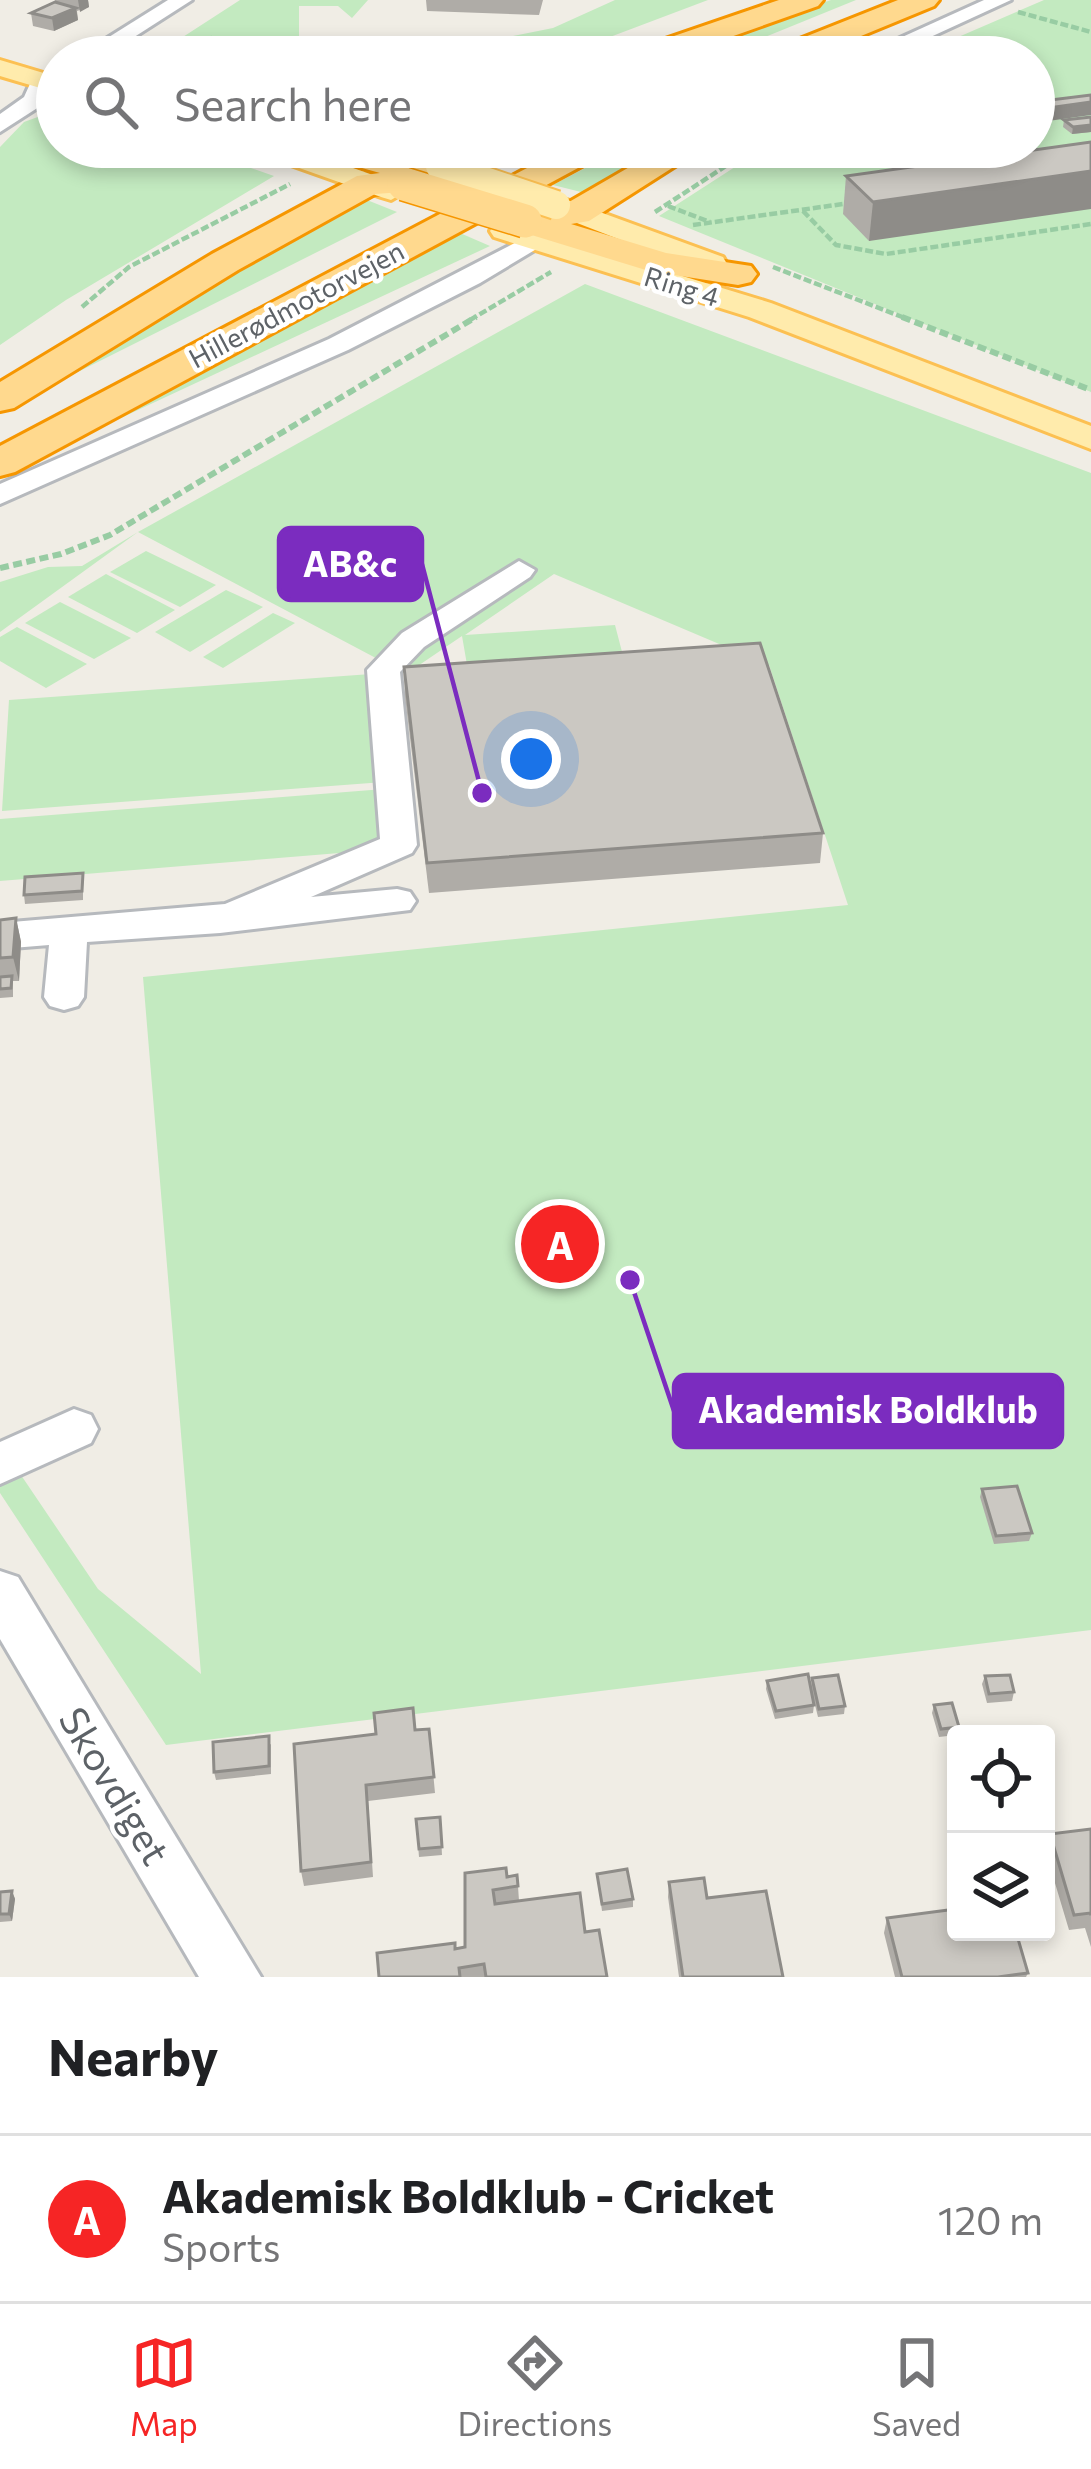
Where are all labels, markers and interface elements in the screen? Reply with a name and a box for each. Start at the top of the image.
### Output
search box [36,36,1055,168]
icon: search [78,69,144,135]
text: Search here [174,75,412,130]
street label: Hillerødmotorvejen [183,233,409,375]
street label: Ring 4 [641,259,723,313]
callout: AB&c [279,528,422,600]
text: AB&c [303,540,397,584]
your location [501,729,561,789]
pin: A [521,1199,599,1289]
callout: Akademisk Boldklub [674,1375,1062,1447]
text: Akademisk Boldklub [698,1386,1038,1430]
street label: Skovdiget [50,1698,182,1872]
map controls [947,1725,1055,1941]
button: locate [947,1725,1055,1833]
button: layers [947,1833,1055,1941]
text: Nearby [48,2024,218,2087]
text: Akademisk Boldklub - Cricket [162,2167,774,2222]
text: A [73,2195,101,2243]
text: 120 m [938,2195,1043,2243]
text: Sports [162,2222,281,2270]
tab: Map [130,2330,198,2443]
tab: Directions [458,2330,612,2443]
tab: Saved [872,2330,961,2443]

